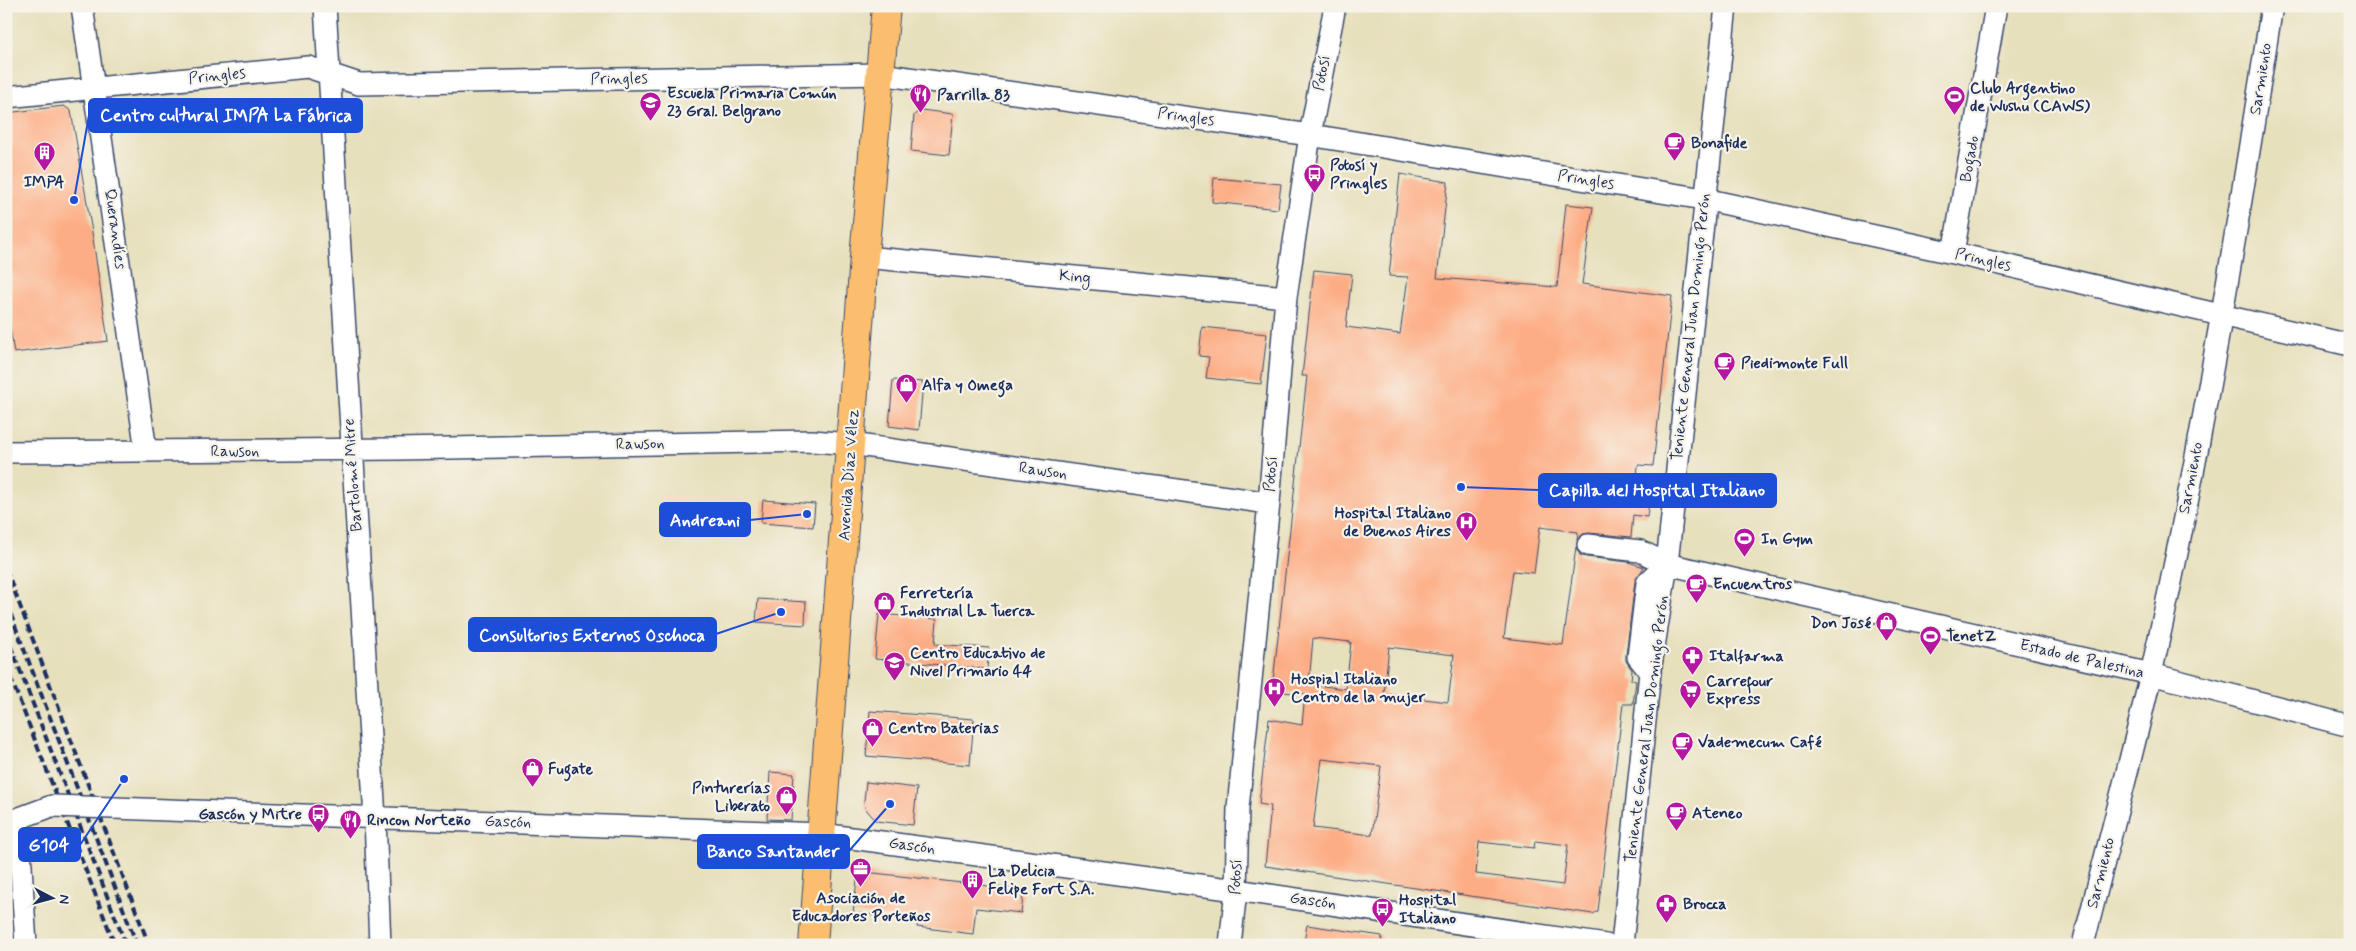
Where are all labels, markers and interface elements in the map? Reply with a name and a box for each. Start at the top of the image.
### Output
street label: Sarmiento [2245,41,2277,117]
street label: Potosí [1308,53,1336,93]
street label: Pringles [187,63,247,89]
street label: Pringles [590,68,648,90]
place label: Club Argentino de Wushu (CAWS) [1970,78,2090,117]
place label: Escuela Primaria Común 23 Gral. Belgrano [667,83,837,124]
restaurant icon: Parrilla 83 [909,83,933,114]
place label: Parrilla 83 [937,85,1010,106]
sports icon: Club Argentino de Wushu (CAWS) [1942,85,1966,116]
school or university icon: Escuela Primaria Común 23 Gral. Belgrano [639,90,663,121]
callout: Centro cultural IMPA La Fábrica [89,99,362,132]
street label: Pringles [1156,103,1216,131]
text: Centro cultural IMPA La Fábrica [100,104,352,128]
cafe icon: Bonafide [1663,131,1687,162]
place label: Bonafide [1691,133,1748,154]
street label: Bogado [1956,134,1985,184]
building icon: IMPA [32,141,56,172]
place label: Potosí y Pringles [1330,155,1388,195]
bus stop icon: Potosí y Pringles [1302,162,1326,193]
street label: Pringles [1556,165,1616,195]
place label: IMPA [24,172,64,193]
street label: Querandíes [99,187,131,271]
street label: Teniente General Juan Domingo Perón [1667,192,1716,462]
street label: Pringles [1953,243,2013,277]
street label: King [1058,265,1092,290]
cafe icon: Piedimonte Full [1713,351,1737,382]
place label: Piedimonte Full [1741,353,1848,374]
shop icon: Alfa y Omega [894,373,918,404]
place label: Alfa y Omega [922,375,1013,398]
street label: Avenida Díaz Vélez [834,408,864,541]
street label: Bartolomé Mitre [339,418,367,532]
street label: Rawson [615,433,665,455]
street label: Sarmiento [2174,440,2208,516]
street label: Rawson [211,441,259,462]
street label: Potosí [1259,455,1283,493]
street label: Rawson [1017,457,1069,485]
callout: Capilla del Hospital Italiano [1539,474,1776,507]
text: Capilla del Hospital Italiano [1549,479,1765,503]
callout: Andreani [660,503,750,536]
place label: Hospital Italiano de Buenos Aires [1334,503,1451,542]
text: Andreani [670,509,740,533]
hospital icon: Hospital Italiano de Buenos Aires [1455,510,1479,541]
sports icon: In Gym [1733,527,1757,558]
place label: In Gym [1761,529,1813,550]
cafe icon: Encuentros [1685,572,1709,603]
place label: Encuentros [1713,574,1793,595]
place label: Ferretería Industrial La Tuerca [900,583,1035,622]
shop icon: Ferretería Industrial La Tuerca [872,590,896,621]
street label: Teniente General Juan Domingo Perón [1620,594,1675,864]
shop icon: Don José [1875,611,1899,642]
place label: Don José [1810,613,1872,634]
callout: Consultorios Externos Oschoca [469,618,716,651]
text: Consultorios Externos Oschoca [479,624,705,648]
sports icon: TenetZ [1918,624,1942,655]
place label: TenetZ [1946,626,1997,647]
street label: Estado de Palestina [2018,634,2147,684]
place label: Centro Educativo de Nivel Primario 44 [910,643,1045,682]
pharmacy icon: Italfarma [1681,644,1705,675]
place label: Italfarma [1709,646,1784,667]
school or university icon: Centro Educativo de Nivel Primario 44 [882,650,906,681]
place label: Hospial Italiano Centro de la mujer [1291,669,1425,708]
place label: Carrefour Express [1706,671,1773,710]
hospital icon: Hospial Italiano Centro de la mujer [1263,676,1287,707]
supermarket icon: Carrefour Express [1678,678,1702,709]
shop icon: Centro Baterias [860,716,884,747]
place label: Centro Baterias [888,718,1000,739]
cafe icon: Vademecum Café [1670,730,1694,761]
place label: Vademecum Café [1698,732,1822,753]
shop icon: Fugate [520,757,544,788]
place label: Fugate [548,759,594,782]
place label: Pinturerías Liberato [692,778,771,817]
shop icon: Pinturerías Liberato [774,785,798,816]
cafe icon: Ateneo [1664,801,1688,832]
bus stop icon: Gascón y Mitre [306,802,330,833]
place label: Ateneo [1692,803,1743,824]
place label: Gascón y Mitre [198,804,302,825]
restaurant icon: Rincon Norteño [339,808,363,839]
place label: Rincon Norteño [367,810,471,831]
street label: Gascón [484,811,532,833]
callout: G104 [19,828,80,861]
street label: Gascón [888,832,936,860]
text: G104 [29,834,70,858]
callout: Banco Santander [698,835,849,868]
street label: Sarmiento [2082,835,2120,911]
text: Banco Santander [707,840,840,864]
office icon: Asociación de Educadores Porteños [849,857,873,888]
street label: Potosí [1225,859,1247,895]
place label: La Delicia Felipe Fort S.A. [988,861,1094,900]
building icon: La Delicia Felipe Fort S.A. [960,868,984,899]
north arrow [28,874,78,924]
street label: Gascón [1289,887,1337,915]
place label: Asociación de Educadores Porteños [792,888,931,927]
place label: Hospital Italiano [1399,890,1456,929]
pharmacy icon: Brocca [1655,892,1679,923]
text: N [54,894,73,905]
place label: Brocca [1683,894,1726,915]
bus stop icon: Hospital Italiano [1371,897,1395,928]

